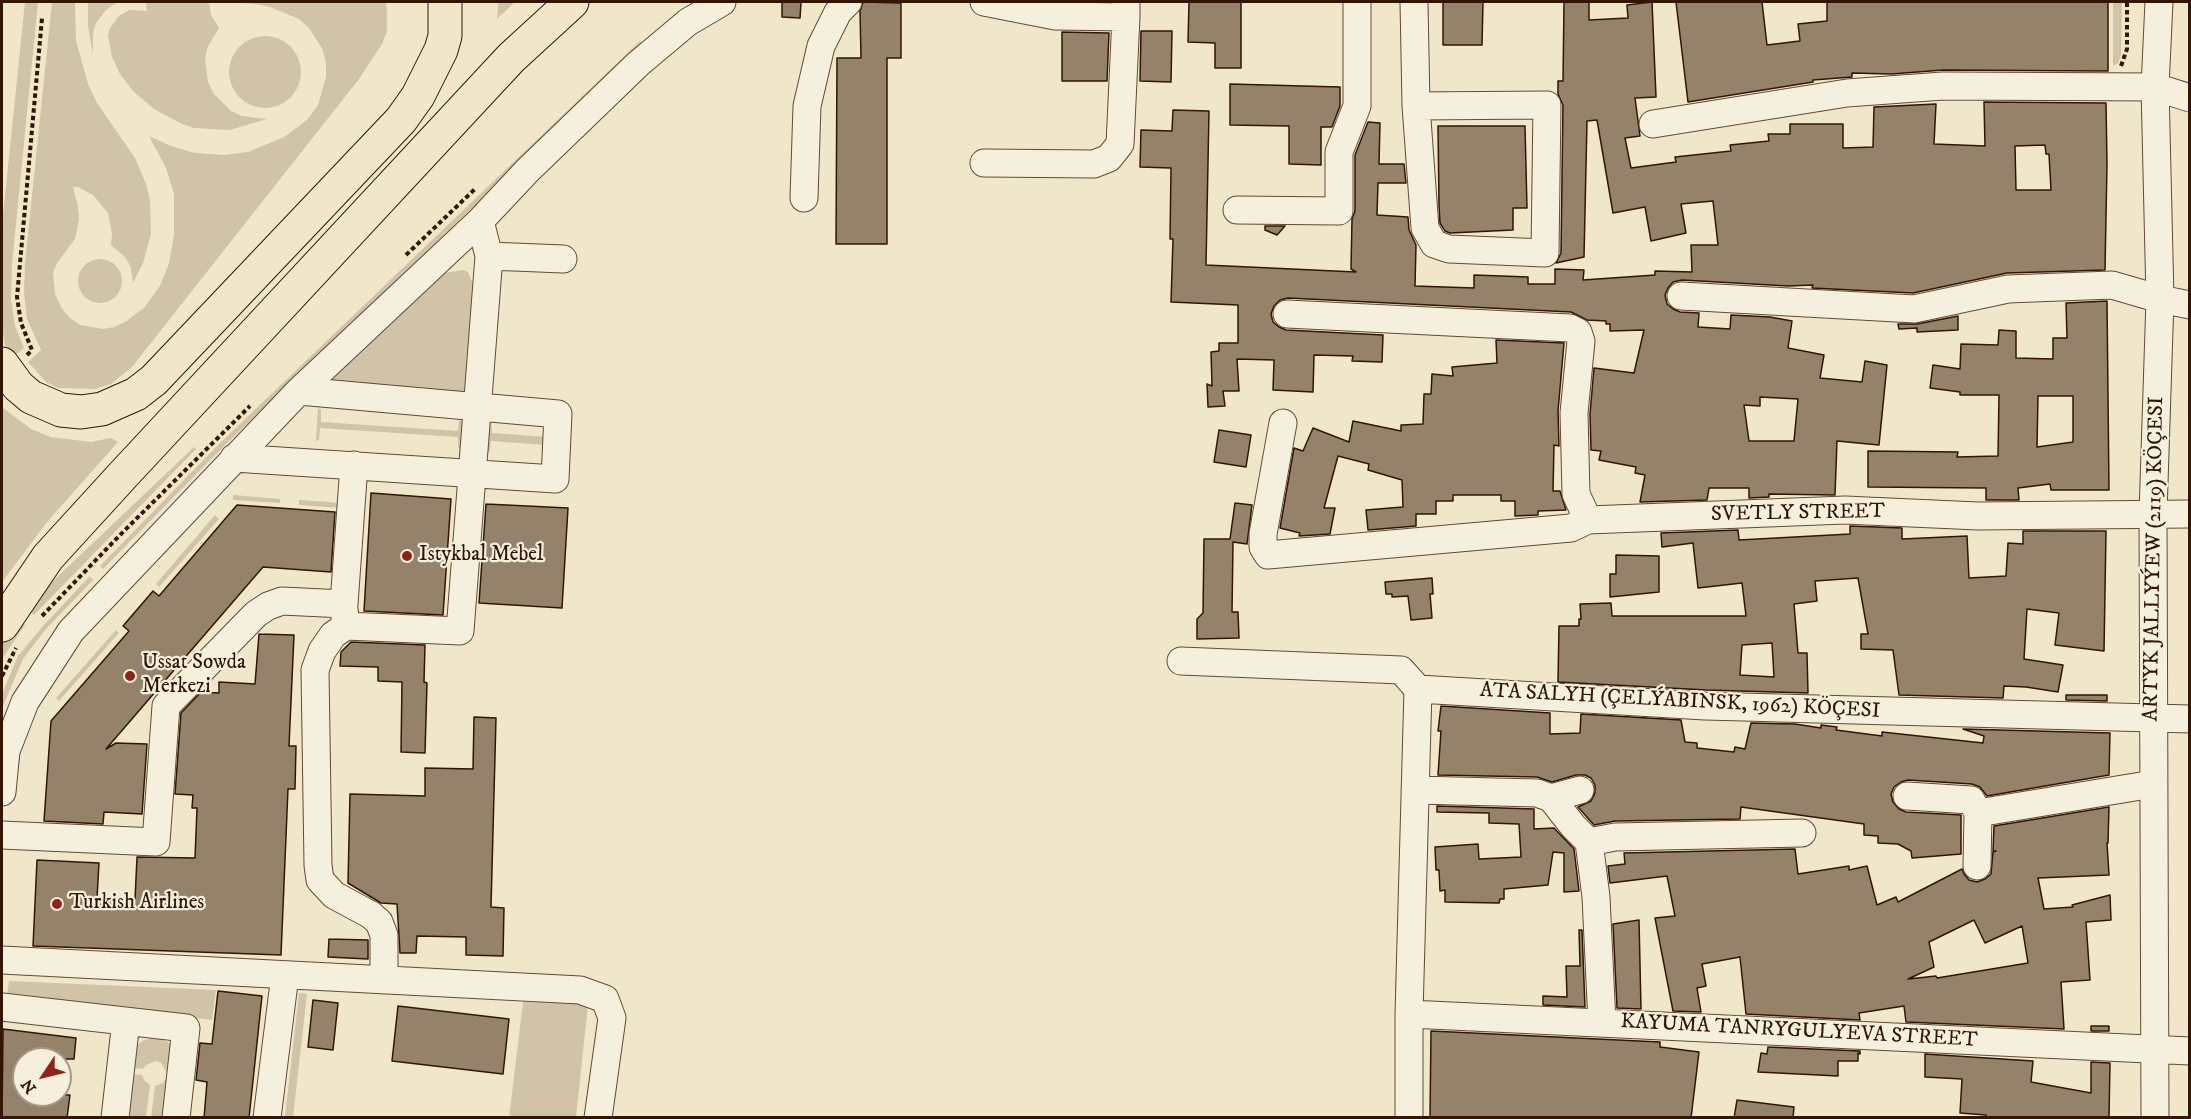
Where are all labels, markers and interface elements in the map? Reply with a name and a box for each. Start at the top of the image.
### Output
street label: ARTYK JALLYÝEW (2119) KÖÇESI [2140,396,2170,722]
street label: SVETLY STREET [1711,500,1885,528]
place label: Istykbal Mebel [419,543,543,569]
marker: Istykbal Mebel [400,549,414,563]
place label: Ussat Sowda Merkezi [142,651,246,701]
marker: Ussat Sowda Merkezi [123,669,137,683]
street label: ATA SALYH (ÇELÝABINSK, 1962) KÖÇESI [1479,679,1881,725]
place label: Turkish Airlines [69,891,204,917]
marker: Turkish Airlines [50,897,64,911]
street label: KAYUMA TANRYGULYEVA STREET [1620,1010,1978,1054]
north arrow [12,1047,72,1107]
text: N [17,1075,41,1097]

